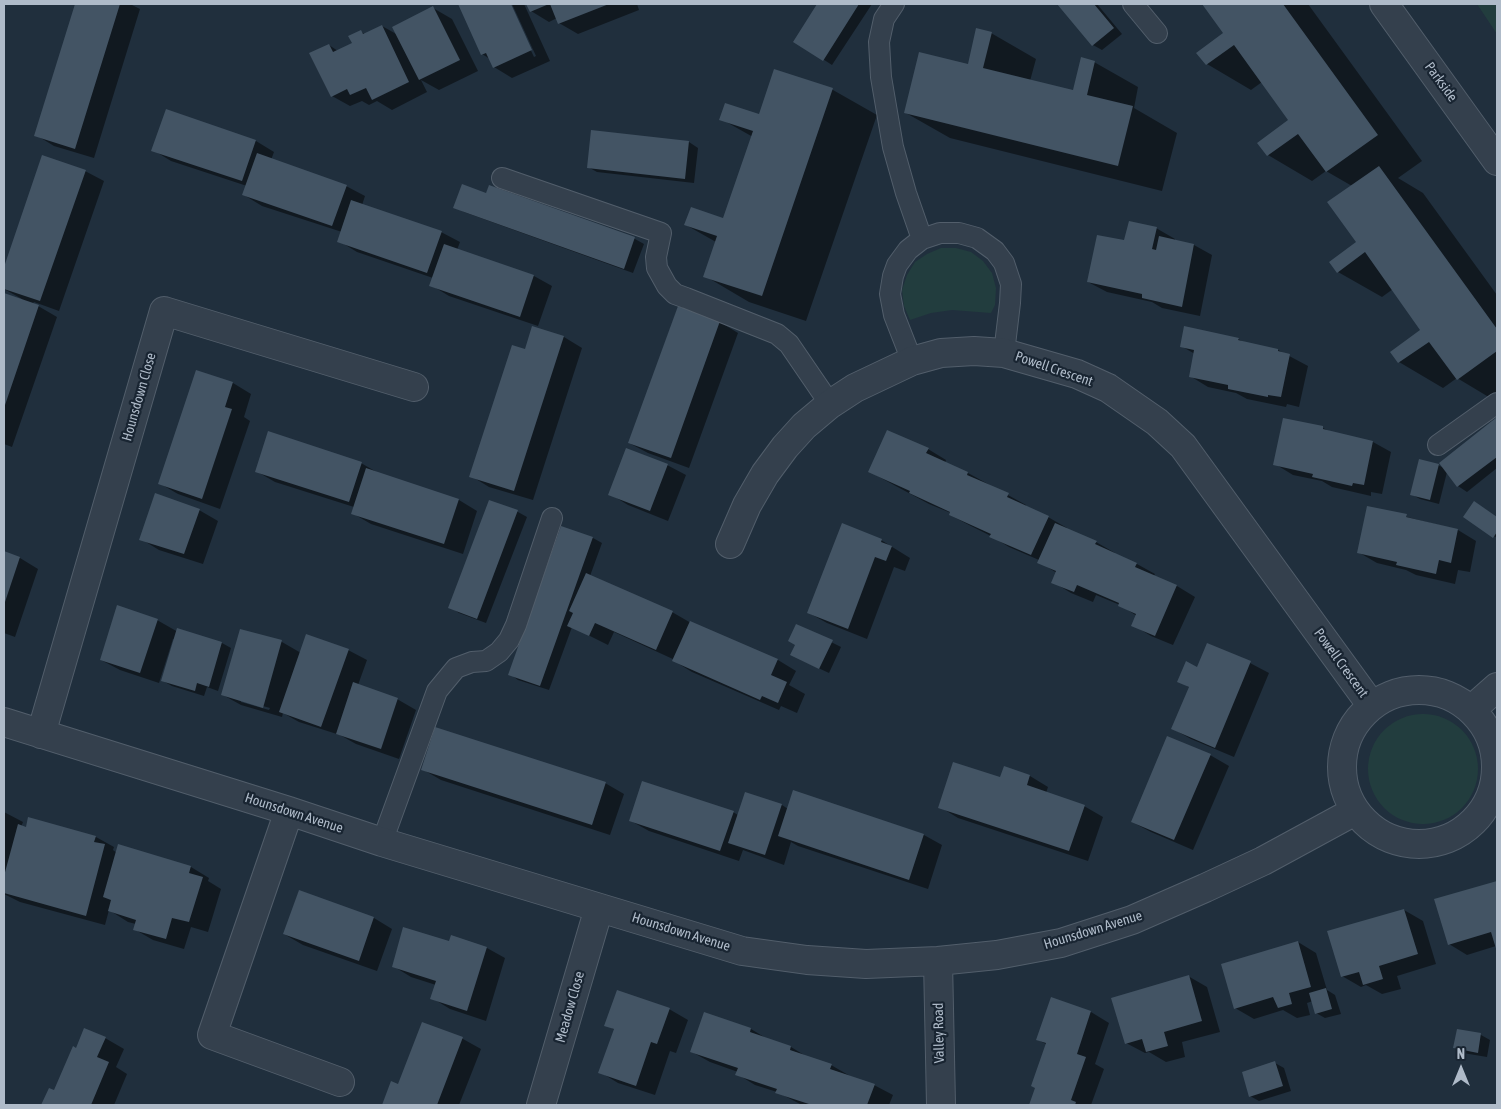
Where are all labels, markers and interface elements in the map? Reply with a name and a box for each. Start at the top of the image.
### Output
street label: Parkside [1421,59,1461,105]
street label: Powell Crescent [1013,348,1095,390]
street label: Hounsdown Close [118,351,160,443]
street label: Powell Crescent [1310,625,1372,701]
street label: Hounsdown Avenue [243,789,345,837]
street label: Hounsdown Avenue [1042,907,1144,953]
street label: Hounsdown Avenue [630,909,732,955]
street label: Meadow Close [552,969,588,1045]
street label: Valley Road [930,1002,948,1064]
north arrow [1436,1044,1486,1094]
text: N [1457,1046,1465,1062]

